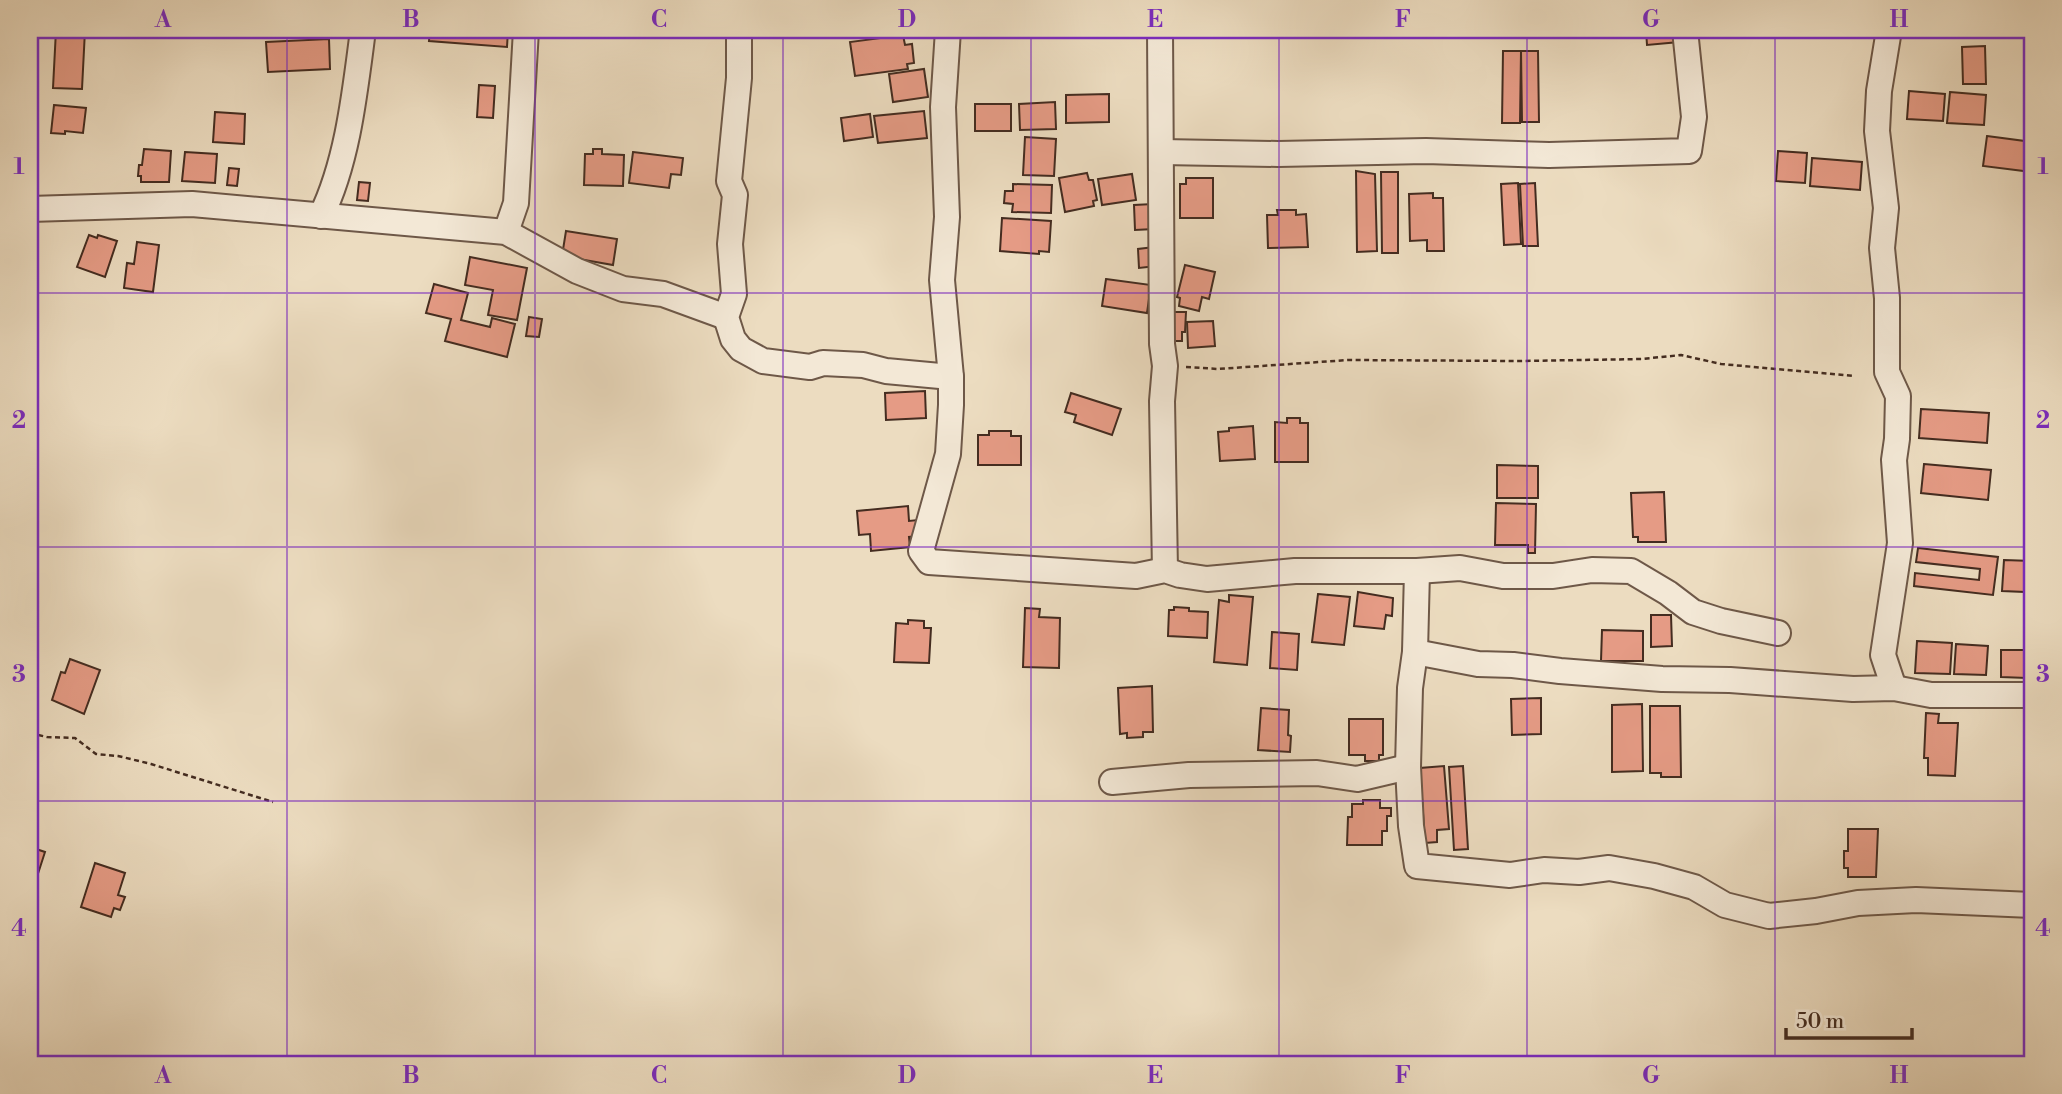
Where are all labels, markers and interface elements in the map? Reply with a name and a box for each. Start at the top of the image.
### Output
text: A [154,6,172,34]
text: B [402,6,420,34]
text: C [651,6,667,34]
text: D [898,6,916,34]
text: E [1147,6,1163,34]
text: F [1395,6,1411,34]
text: G [1642,6,1660,34]
text: H [1890,6,1909,34]
text: 1 [13,153,25,181]
text: 1 [2037,153,2049,181]
text: 2 [12,407,26,435]
text: 2 [2036,407,2050,435]
text: 3 [12,661,26,689]
text: 3 [2036,661,2050,689]
text: 4 [11,915,27,943]
text: 4 [2035,915,2051,943]
scale bar [1786,996,1912,1040]
text: 50 m [1796,1009,1844,1035]
text: A [154,1062,172,1090]
text: B [402,1062,420,1090]
text: C [651,1062,667,1090]
text: D [898,1062,916,1090]
text: E [1147,1062,1163,1090]
text: F [1395,1062,1411,1090]
text: G [1642,1062,1660,1090]
text: H [1890,1062,1909,1090]

